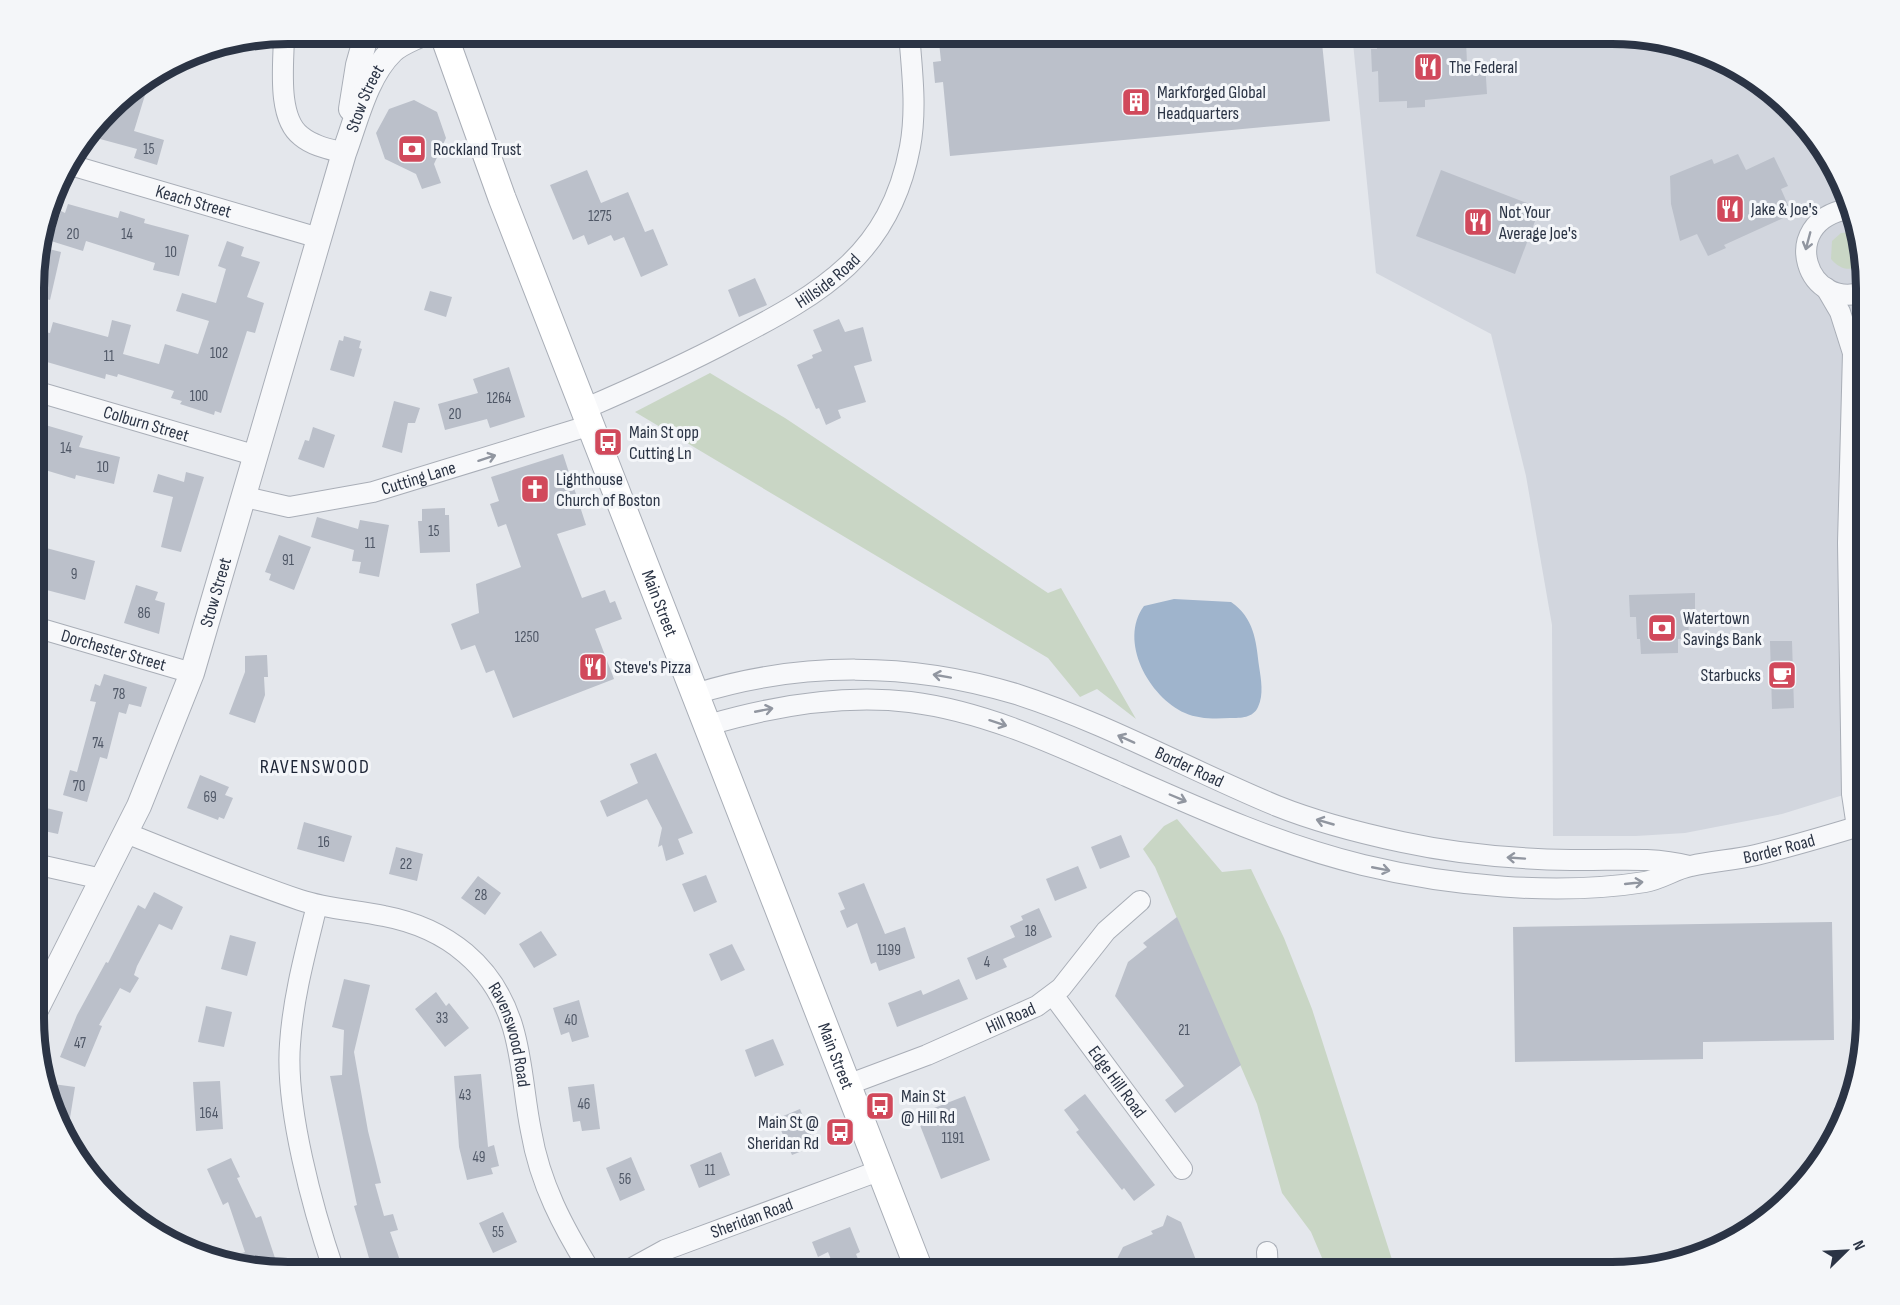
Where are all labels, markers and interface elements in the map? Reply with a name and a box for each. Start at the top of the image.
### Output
restaurant icon: The Federal [1412,51,1444,83]
place label: The Federal [1449,57,1518,78]
street label: Stow Street [341,60,389,135]
place label: Markforged Global Headquarters [1157,82,1266,124]
building icon: Markforged Global Headquarters [1120,86,1152,118]
bank icon: Rockland Trust [396,133,428,165]
place label: Rockland Trust [433,139,522,160]
house number: 15 [143,140,155,159]
street label: Keach Street [153,180,234,222]
restaurant icon: Jake & Joe's [1714,193,1746,225]
place label: Jake & Joe's [1750,199,1818,220]
place label: Not Your Average Joe's [1498,202,1577,244]
restaurant icon: Not Your Average Joe's [1462,206,1494,238]
house number: 1275 [588,207,612,226]
house number: 20 [67,225,79,244]
house number: 14 [121,225,133,244]
one-way arrow [1802,231,1814,250]
house number: 10 [165,243,177,262]
street label: Hillside Road [791,249,864,313]
house number: 102 [210,344,228,363]
house number: 11 [104,347,115,366]
house number: 100 [190,387,208,406]
house number: 1264 [487,389,511,408]
street label: Colburn Street [101,401,192,446]
house number: 20 [449,405,461,424]
place label: Main St opp Cutting Ln [629,422,699,464]
bus stop icon: Main St opp Cutting Ln [592,426,624,458]
house number: 14 [60,439,72,458]
one-way arrow [477,451,496,462]
street label: Cutting Lane [379,457,458,499]
house number: 10 [97,458,109,477]
place label: Lighthouse Church of Boston [556,469,661,511]
church icon: Lighthouse Church of Boston [519,473,551,505]
house number: 15 [428,522,440,541]
house number: 11 [365,534,376,553]
house number: 91 [282,551,295,570]
street label: Stow Street [195,555,236,630]
house number: 9 [71,565,77,584]
street label: Main Street [637,567,682,640]
house number: 86 [137,604,151,623]
place label: Watertown Savings Bank [1683,608,1762,650]
bank icon: Watertown Savings Bank [1646,612,1678,644]
street label: Dorchester Street [59,625,169,676]
house number: 1250 [515,628,539,647]
restaurant icon: Steve's Pizza [577,651,609,683]
place label: Steve's Pizza [614,657,691,678]
cafe icon: Starbucks [1766,659,1798,691]
place label: Starbucks [1701,665,1761,686]
one-way arrow [933,671,952,682]
house number: 78 [113,685,125,704]
one-way arrow [754,704,773,715]
one-way arrow [988,718,1007,729]
one-way arrow [1117,733,1135,745]
house number: 74 [92,734,104,753]
street label: Border Road [1152,742,1227,792]
district label: RAVENSWOOD [260,755,370,779]
house number: 70 [73,777,85,796]
house number: 69 [203,788,217,807]
one-way arrow [1168,793,1186,804]
one-way arrow [1316,816,1335,827]
street label: Border Road [1741,829,1817,868]
house number: 16 [318,833,330,852]
one-way arrow [1507,852,1527,863]
house number: 22 [400,855,412,874]
one-way arrow [1371,864,1391,875]
one-way arrow [1623,877,1643,888]
house number: 28 [475,886,487,905]
house number: 18 [1025,922,1037,941]
house number: 1199 [877,941,901,960]
house number: 4 [984,953,990,972]
street label: Ravenswood Road [484,978,535,1088]
street label: Hill Road [983,998,1039,1038]
house number: 33 [436,1009,448,1028]
house number: 40 [565,1011,577,1030]
street label: Main Street [814,1020,859,1093]
house number: 21 [1178,1021,1190,1040]
house number: 47 [74,1034,86,1053]
street label: Edge Hill Road [1084,1042,1151,1122]
house number: 43 [459,1086,471,1105]
place label: Main St @ Hill Rd [901,1086,955,1128]
bus stop icon: Main St @ Hill Rd [864,1090,896,1122]
house number: 46 [578,1095,590,1114]
house number: 164 [200,1104,218,1123]
place label: Main St @ Sheridan Rd [747,1112,819,1154]
bus stop icon: Main St @ Sheridan Rd [824,1116,856,1148]
house number: 1191 [942,1129,965,1148]
house number: 49 [473,1148,485,1167]
house number: 11 [705,1161,716,1180]
house number: 56 [619,1170,631,1189]
street label: Sheridan Road [707,1193,796,1243]
north arrow [1816,1221,1876,1281]
house number: 55 [492,1223,504,1242]
text: N [1848,1238,1869,1253]

